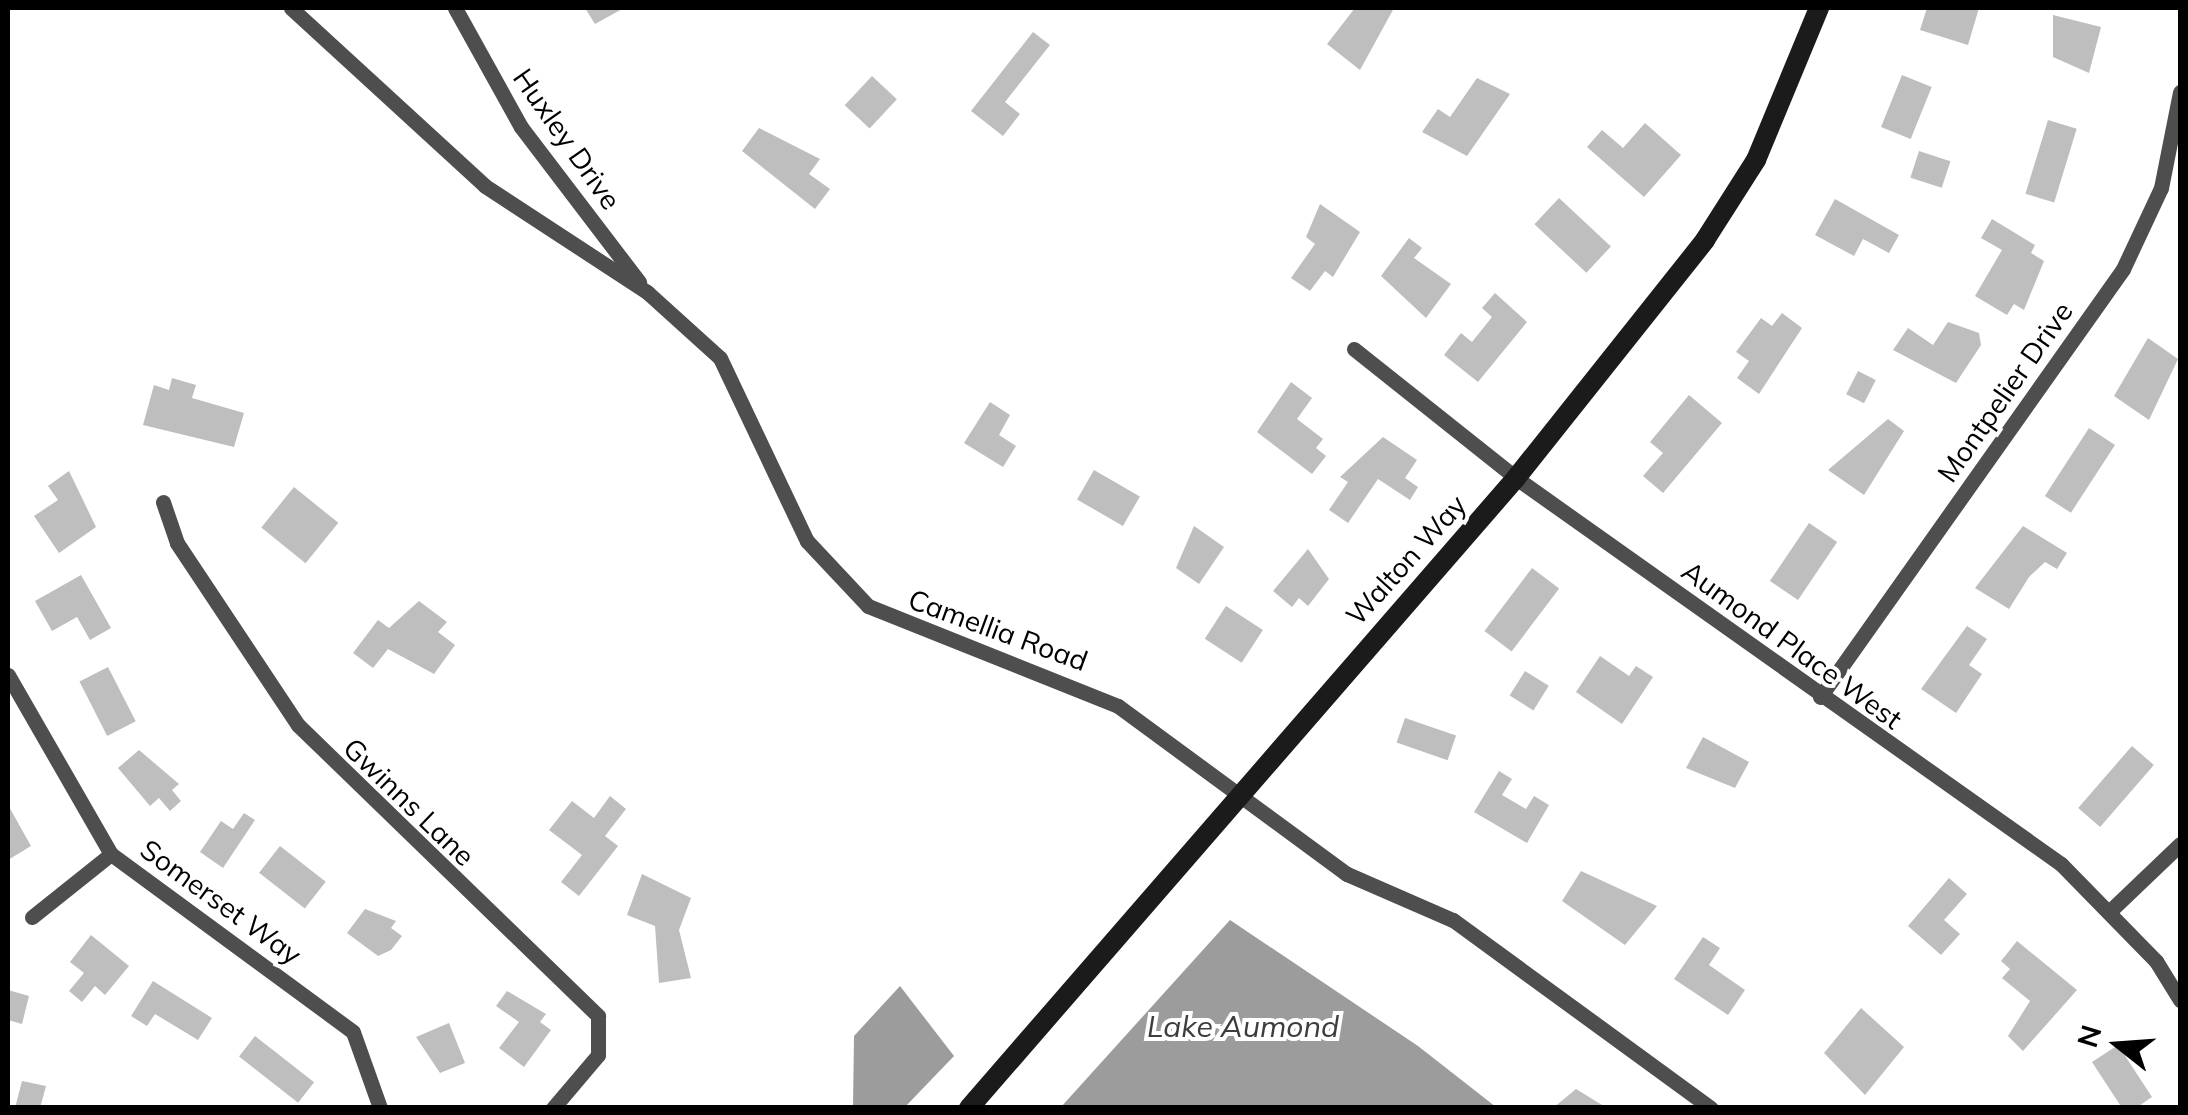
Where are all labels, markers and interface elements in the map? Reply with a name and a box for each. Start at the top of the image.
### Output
street label: Huxley Drive [506,62,628,216]
street label: Montpelier Drive [1930,296,2080,488]
street label: Walton Way [1339,488,1473,632]
street label: Aumond Place West [1675,554,1909,736]
street label: Camellia Road [904,582,1092,678]
street label: Gwinns Lane [336,731,482,873]
street label: Somerset Way [134,832,308,972]
north arrow [2068,995,2168,1095]
water label: Lake Aumond [1147,1008,1339,1044]
text: N [2069,1021,2109,1051]

